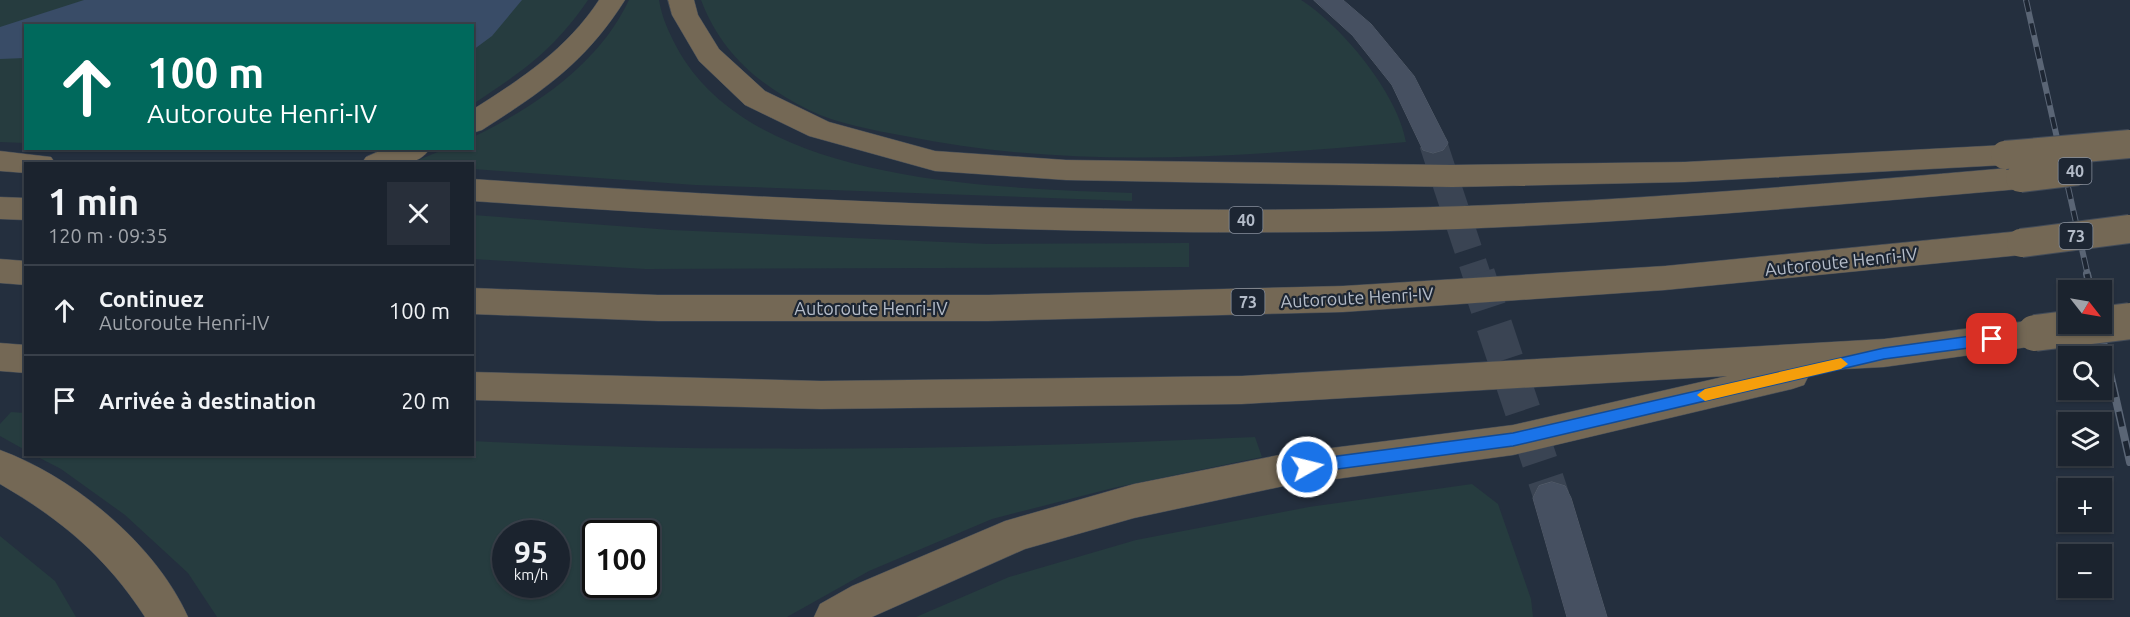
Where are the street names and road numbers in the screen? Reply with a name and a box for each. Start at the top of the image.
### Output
road number: 40 [2058,158,2092,184]
road number: 40 [1230,207,1262,233]
road number: 73 [2060,223,2092,249]
street label: Autoroute Henri-IV [1764,243,1919,279]
street label: Autoroute Henri-IV [1280,283,1435,311]
road number: 73 [1232,289,1264,315]
street label: Autoroute Henri-IV [794,298,948,318]

